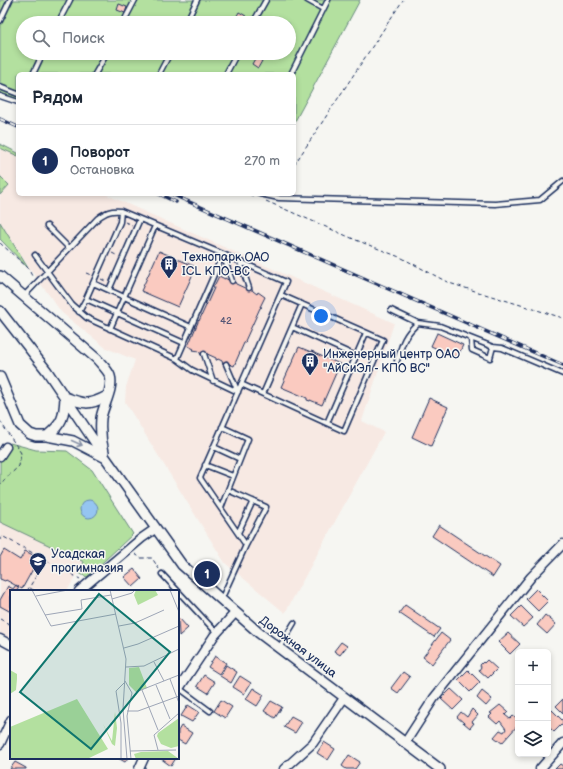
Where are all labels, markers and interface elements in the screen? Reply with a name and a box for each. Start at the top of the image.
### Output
search box [16,16,296,60]
icon: search [30,27,52,49]
text: Поиск [62,29,105,48]
text: Рядом [32,88,83,108]
text: Поворот [70,143,130,162]
text: 1 [42,153,48,169]
text: 270 m [244,153,280,169]
text: Остановка [70,162,135,178]
place label: Технопарк OAO ICL КПО-ВС [182,250,270,279]
building icon: Технопарк OAO ICL КПО-ВС [159,254,179,279]
your location [311,306,331,326]
house number: 42 [220,315,232,327]
place label: Инженерный центр ОАО "АйСиЭл - КПО ВС" [323,347,460,376]
building icon: Инженерный центр ОАО "АйСиЭл - КПО ВС" [300,351,320,376]
one-way arrow [71,440,83,447]
place label: Усадская прогимназия [51,547,124,576]
school or university icon: Усадская прогимназия [28,551,48,576]
pin: 1 [194,559,220,589]
inset map [10,590,179,759]
street label: Дорожная улица [256,613,340,681]
map controls [515,649,551,757]
button: + [515,649,551,685]
button: − [515,685,551,721]
button: layers [515,721,551,757]

